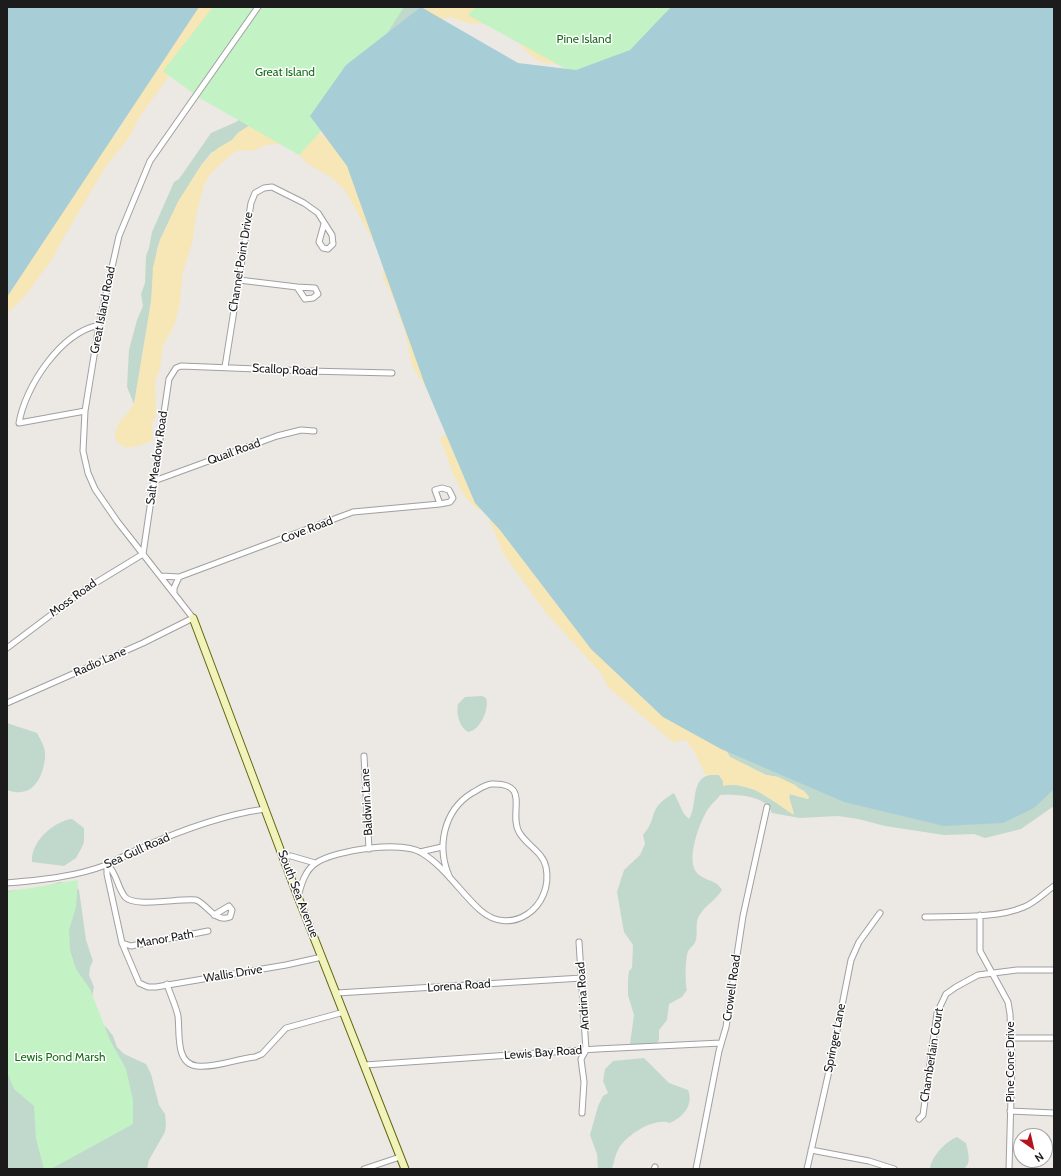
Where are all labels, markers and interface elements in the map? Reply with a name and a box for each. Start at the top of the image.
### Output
park label: Pine Island [557,32,611,46]
park label: Great Island [255,65,315,79]
street label: Channel Point Drive [226,211,256,313]
street label: Great Island Road [87,265,119,355]
street label: Scallop Road [252,361,318,379]
street label: Salt Meadow Road [143,410,171,506]
street label: Quail Road [206,436,262,468]
street label: Cove Road [279,514,335,546]
street label: Moss Road [47,576,99,620]
street label: Radio Lane [71,644,129,680]
street label: Baldwin Lane [358,768,376,836]
street label: Sea Gull Road [102,830,172,872]
street label: South Sea Avenue [275,848,321,940]
street label: Manor Path [135,927,195,951]
street label: Crowell Road [720,954,744,1022]
street label: Andrina Road [573,961,593,1031]
street label: Wallis Drive [203,962,263,986]
street label: Lorena Road [427,977,491,995]
street label: Springer Lane [821,1002,849,1074]
street label: Chamberlain Court [917,1007,947,1103]
street label: Pine Cone Drive [1003,1021,1017,1103]
street label: Lewis Bay Road [503,1043,583,1063]
park label: Lewis Pond Marsh [14,1050,106,1064]
north arrow [1013,1128,1053,1168]
text: N [1032,1149,1046,1165]

